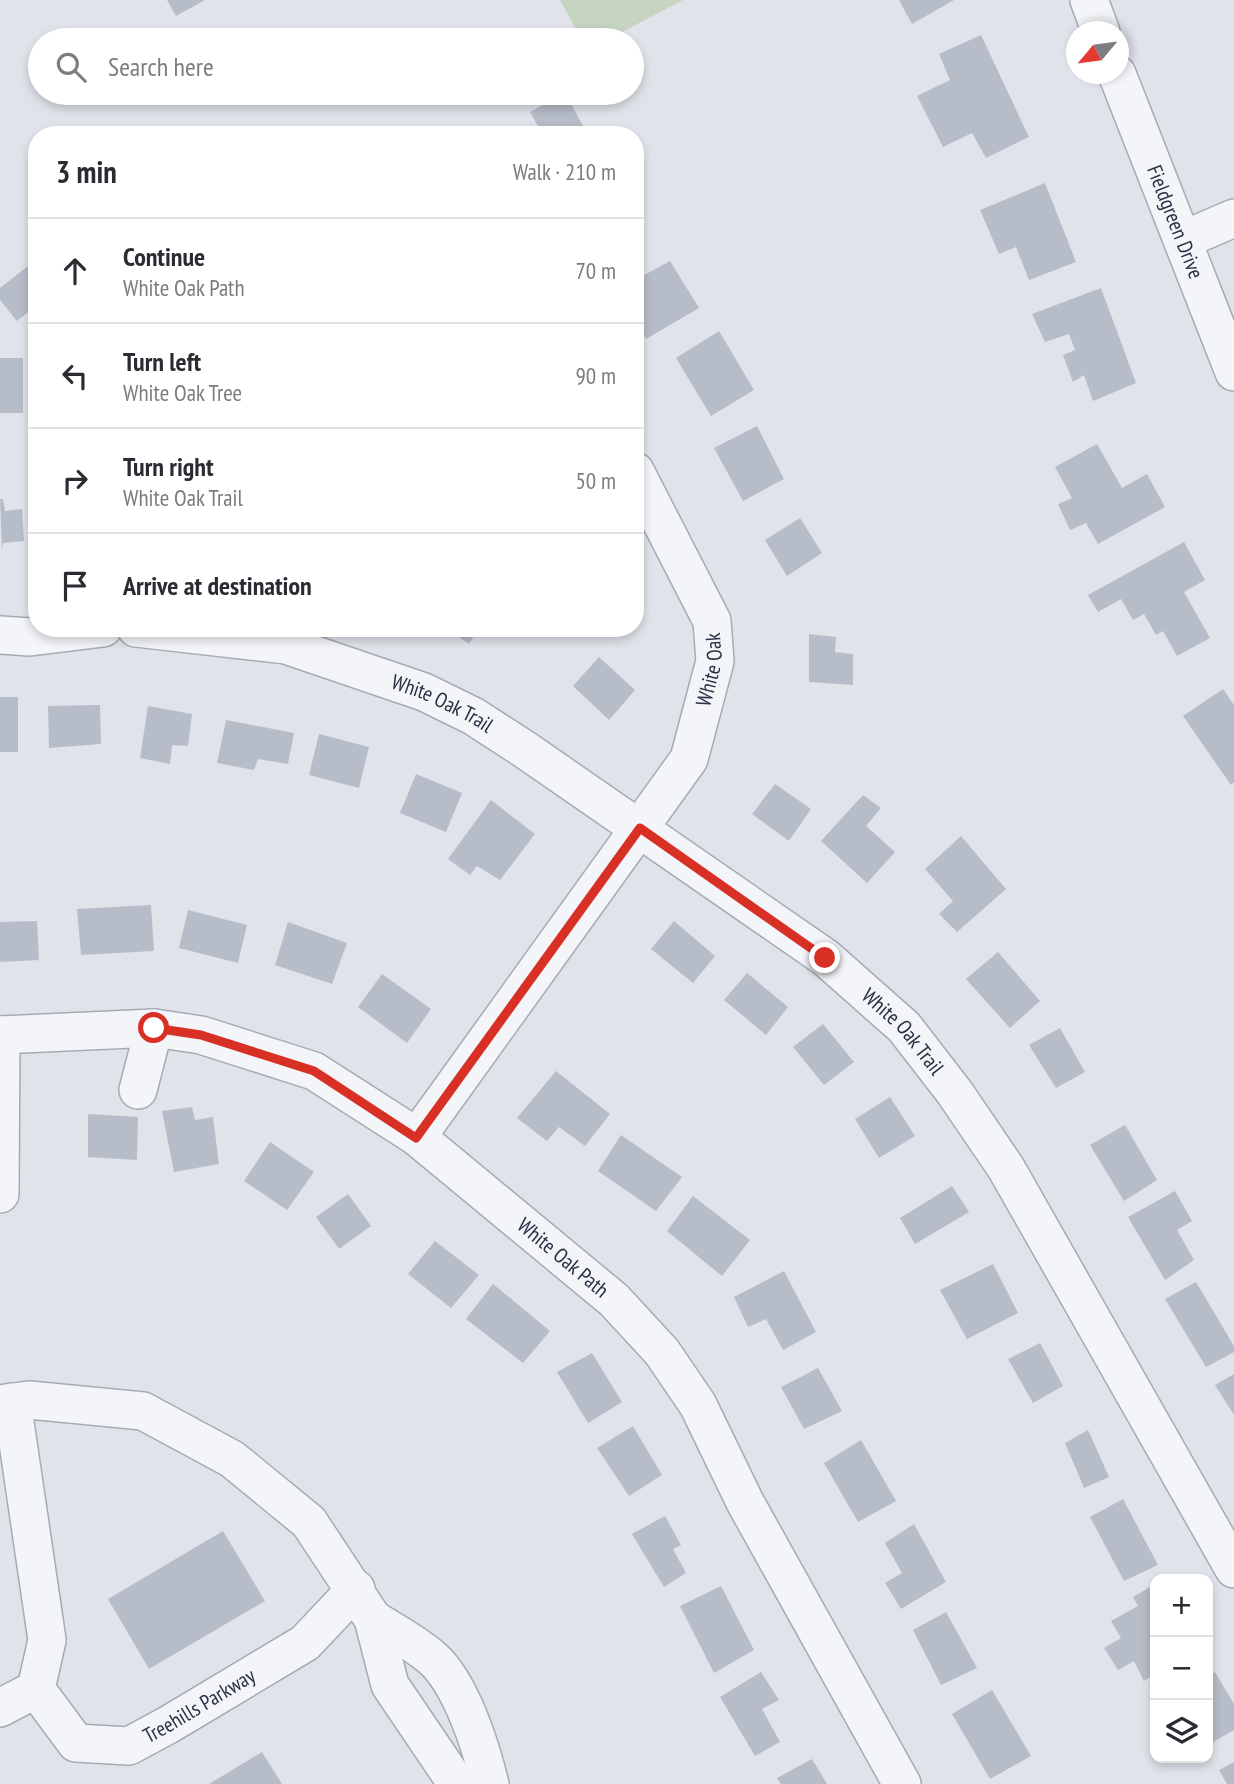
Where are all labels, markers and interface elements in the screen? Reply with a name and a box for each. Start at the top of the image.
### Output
north arrow [1066,21,1129,84]
search box [28,28,644,105]
icon: search [52,48,90,86]
text: Search here [108,50,214,83]
text: 3 min [56,152,117,191]
text: Walk · 210 m [513,157,616,186]
street label: Fieldgreen Drive [1141,161,1210,283]
text: Continue [123,240,205,273]
icon: ahead [56,252,94,290]
text: 70 m [575,256,616,285]
text: White Oak Path [123,273,245,302]
text: Turn left [123,345,201,378]
icon: left [56,357,94,395]
text: 90 m [575,361,616,390]
text: White Oak Tree [123,378,242,407]
text: Turn right [123,450,214,483]
icon: right [56,462,94,500]
text: 50 m [575,466,616,495]
text: White Oak Trail [123,483,243,512]
icon: arrive [56,567,94,605]
text: Arrive at destination [123,569,312,602]
street label: White Oak [690,632,728,709]
street label: White Oak Trail [388,668,499,739]
route end [809,942,840,973]
street label: White Oak Trail [856,982,950,1080]
route start [138,1012,169,1043]
street label: White Oak Path [512,1212,615,1303]
map controls [1150,1574,1213,1763]
button: + [1150,1574,1213,1637]
button: − [1150,1637,1213,1700]
street label: Treehills Parkway [138,1662,260,1749]
button: layers [1150,1700,1213,1763]

